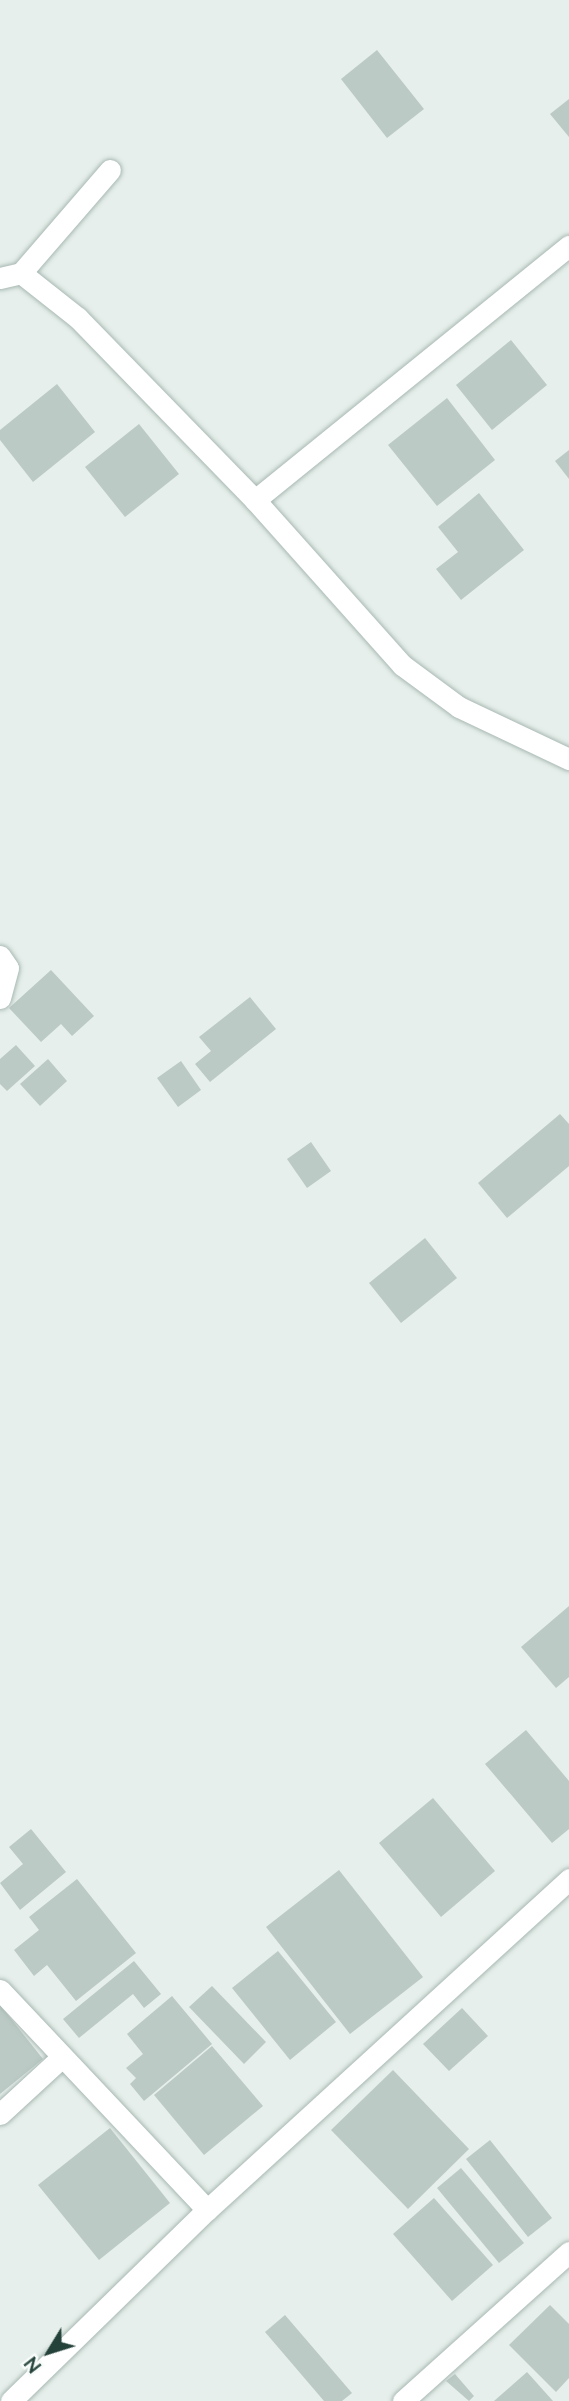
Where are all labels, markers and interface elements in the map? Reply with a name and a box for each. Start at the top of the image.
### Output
north arrow [14,2317,84,2387]
text: N [19,2352,46,2378]

